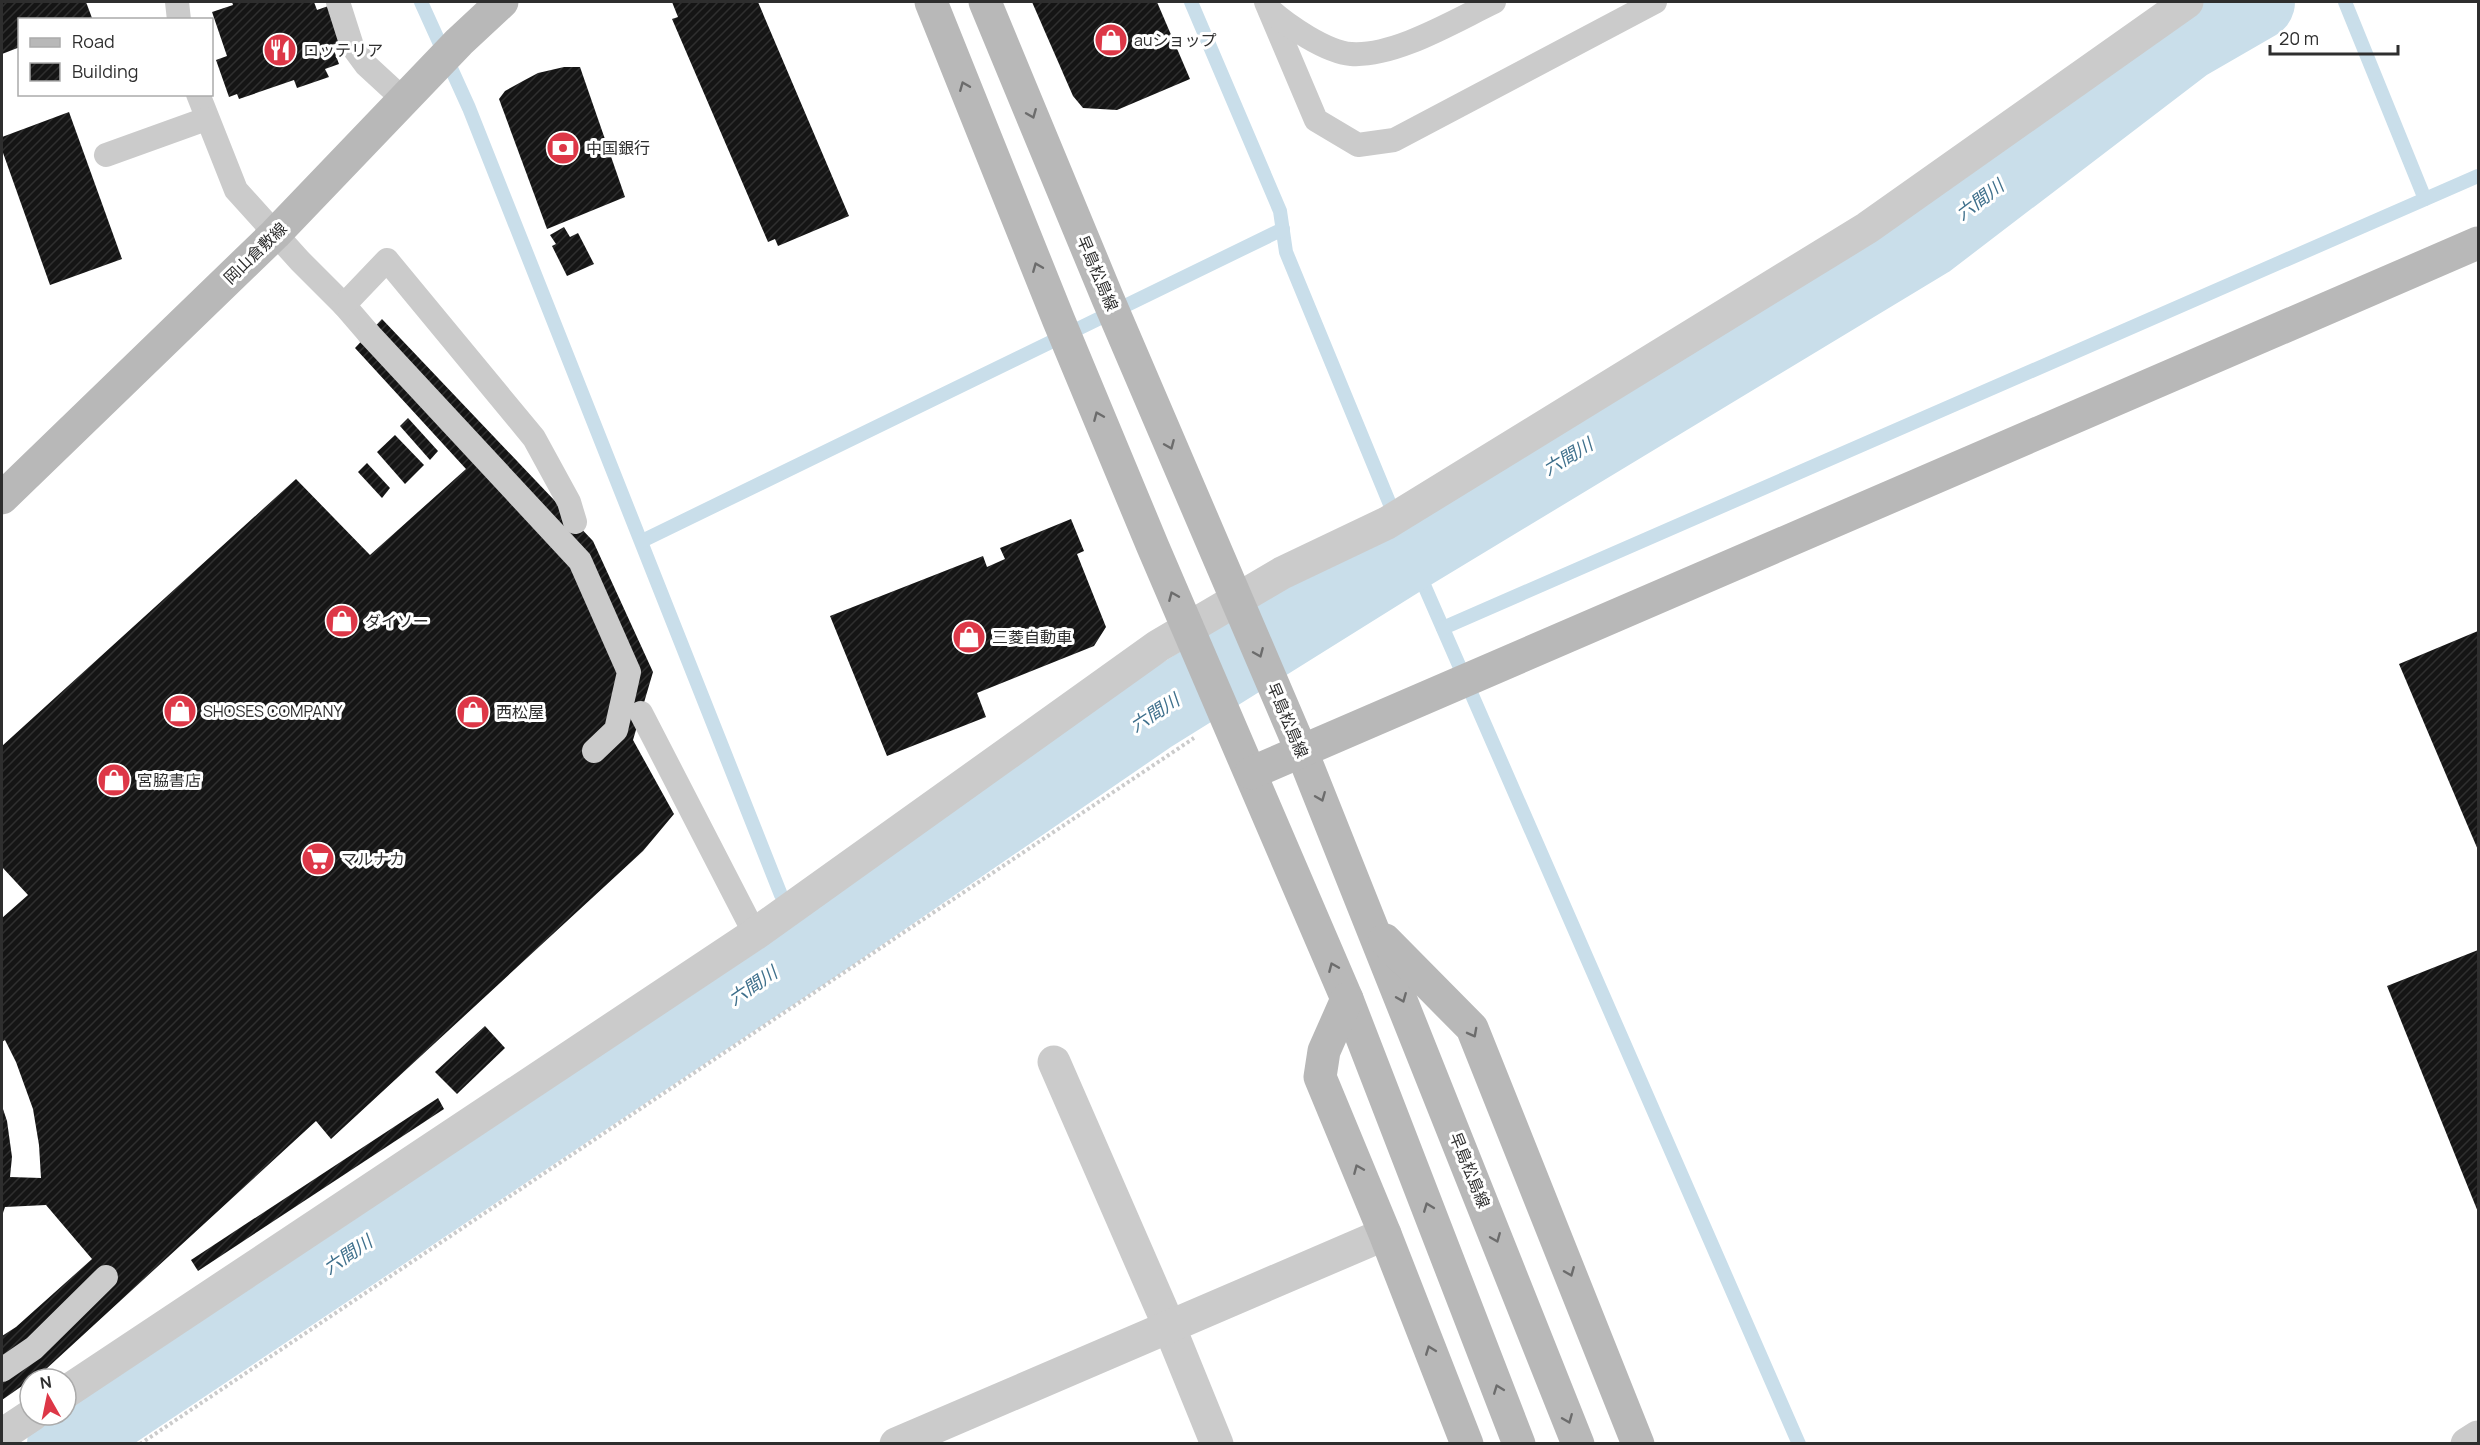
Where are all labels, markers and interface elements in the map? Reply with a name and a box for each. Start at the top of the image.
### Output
legend [18,18,213,96]
scale bar [2270,18,2398,56]
shop icon: auショップ [1093,22,1129,58]
text: 20 m [2279,26,2319,50]
text: Road [72,29,115,53]
place label: auショップ [1134,29,1216,51]
restaurant icon: ロッテリア [262,32,298,68]
place label: ロッテリア [303,39,383,61]
text: Building [72,59,138,83]
one-way arrow [959,81,972,92]
one-way arrow [1025,107,1037,118]
bank icon: 中国銀行 [545,130,581,166]
place label: 中国銀行 [586,137,650,159]
water label: 六間川 [1951,172,2010,225]
street label: 岡山倉敷線 [219,217,291,289]
street label: 早島松島線 [1072,232,1124,314]
one-way arrow [1032,262,1044,273]
one-way arrow [1093,411,1105,422]
water label: 六間川 [1538,431,1599,480]
one-way arrow [1163,438,1175,449]
one-way arrow [1168,591,1180,602]
shop icon: ダイソー [324,603,360,639]
place label: ダイソー [365,610,429,632]
shop icon: 三菱自動車 [951,619,987,655]
place label: 三菱自動車 [992,626,1072,648]
one-way arrow [1252,647,1264,658]
street label: 早島松島線 [1262,679,1314,761]
water label: 六間川 [1125,686,1185,737]
shop icon: SHOSES COMPANY [162,693,198,729]
shop icon: 西松屋 [455,694,491,730]
place label: SHOSES COMPANY [203,700,342,722]
place label: 西松屋 [496,701,544,723]
shop icon: 宮脇書店 [96,762,132,798]
place label: 宮脇書店 [137,769,201,791]
one-way arrow [1314,791,1326,802]
supermarket icon: マルナカ [300,841,336,877]
place label: マルナカ [341,848,405,870]
water label: 六間川 [723,959,783,1010]
one-way arrow [1328,962,1340,973]
one-way arrow [1395,992,1407,1003]
one-way arrow [1466,1027,1477,1037]
street label: 早島松島線 [1445,1129,1495,1211]
one-way arrow [1353,1164,1365,1175]
one-way arrow [1422,1202,1435,1213]
water label: 六間川 [318,1228,378,1279]
one-way arrow [1489,1232,1502,1243]
one-way arrow [1562,1267,1575,1277]
one-way arrow [1425,1345,1437,1356]
north arrow [18,1367,78,1427]
text: N [38,1370,53,1394]
one-way arrow [1493,1384,1505,1395]
one-way arrow [1561,1413,1573,1424]

